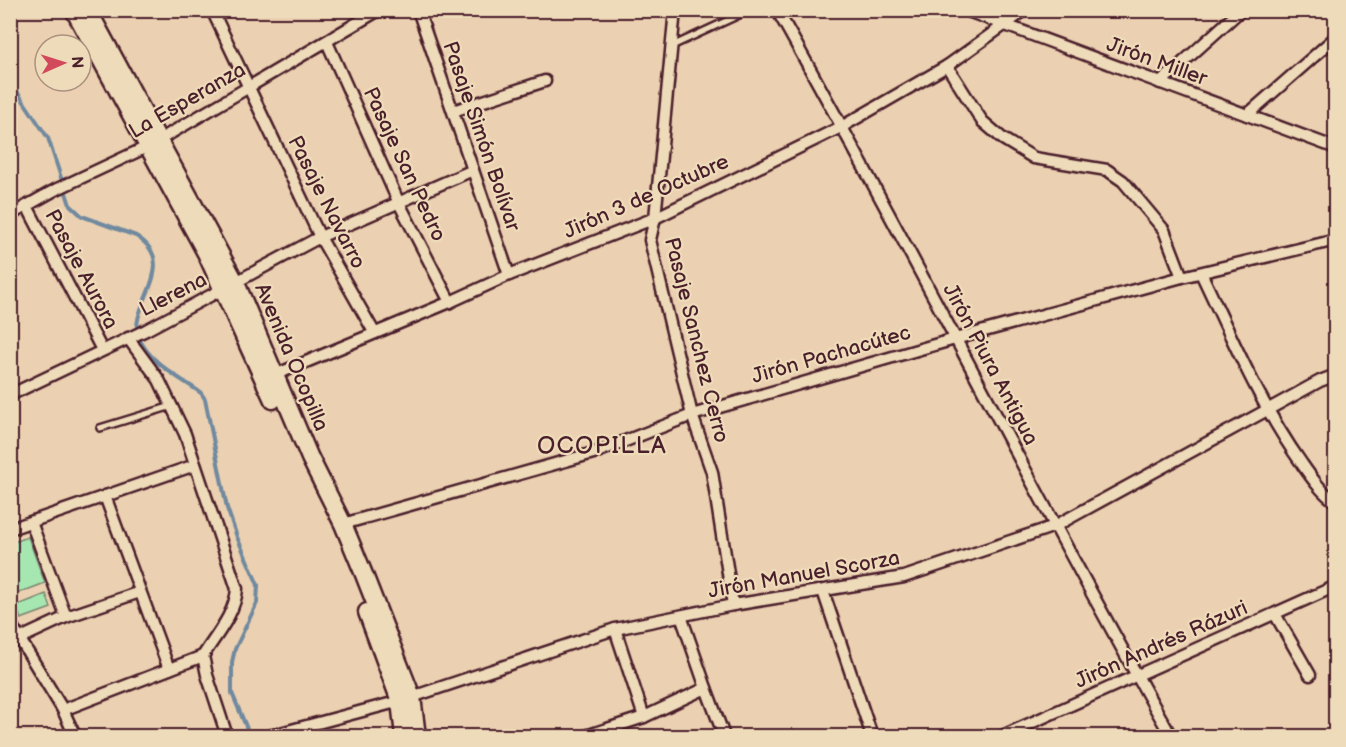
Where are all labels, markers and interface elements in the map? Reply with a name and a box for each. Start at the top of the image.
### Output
street label: Jirón Miller [1103,32,1211,91]
north arrow [33,33,93,93]
street label: Pasaje Simón Bolívar [437,38,526,235]
text: N [67,56,86,69]
street label: La Esperanza [125,57,250,144]
street label: Pasaje San Pedro [358,83,451,245]
street label: Pasaje Navarro [282,132,371,273]
street label: Jirón 3 de Octubre [560,149,733,244]
street label: Pasaje Aurora [40,205,124,333]
street label: Pasaje Sanchez Cerro [659,235,734,445]
street label: Llerena [135,267,211,322]
street label: Jirón Piura Antigua [937,279,1044,449]
street label: Avenida Ocopilla [249,280,334,435]
street label: Jirón Pachacútec [749,320,913,389]
district label: OCOPILLA [537,431,667,460]
street label: Jirón Manuel Scorza [706,545,902,604]
street label: Jirón Andrés Rázuri [1071,595,1251,694]

